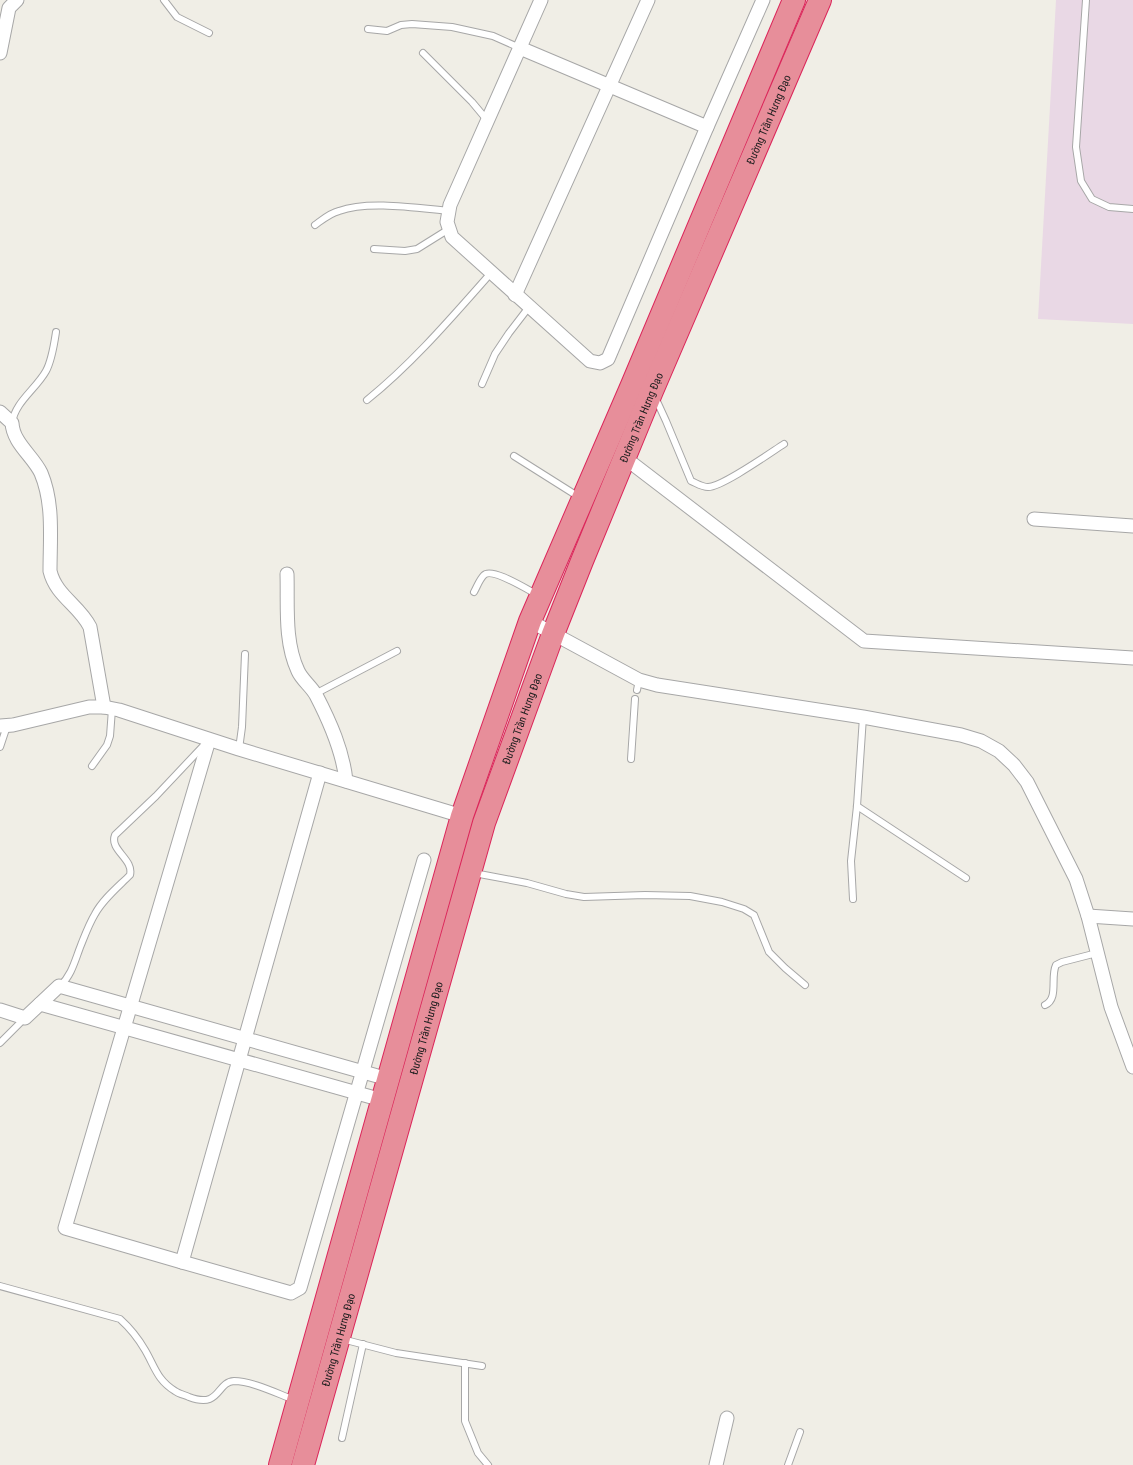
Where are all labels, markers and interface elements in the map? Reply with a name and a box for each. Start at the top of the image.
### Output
street label: Đường Trần Hưng Đạo [744,72,794,166]
street label: Đường Trần Hưng Đạo [617,370,666,464]
street label: Đường Trần Hưng Đạo [499,671,545,766]
street label: Đường Trần Hưng Đạo [407,980,446,1076]
street label: Đường Trần Hưng Đạo [319,1291,358,1388]

